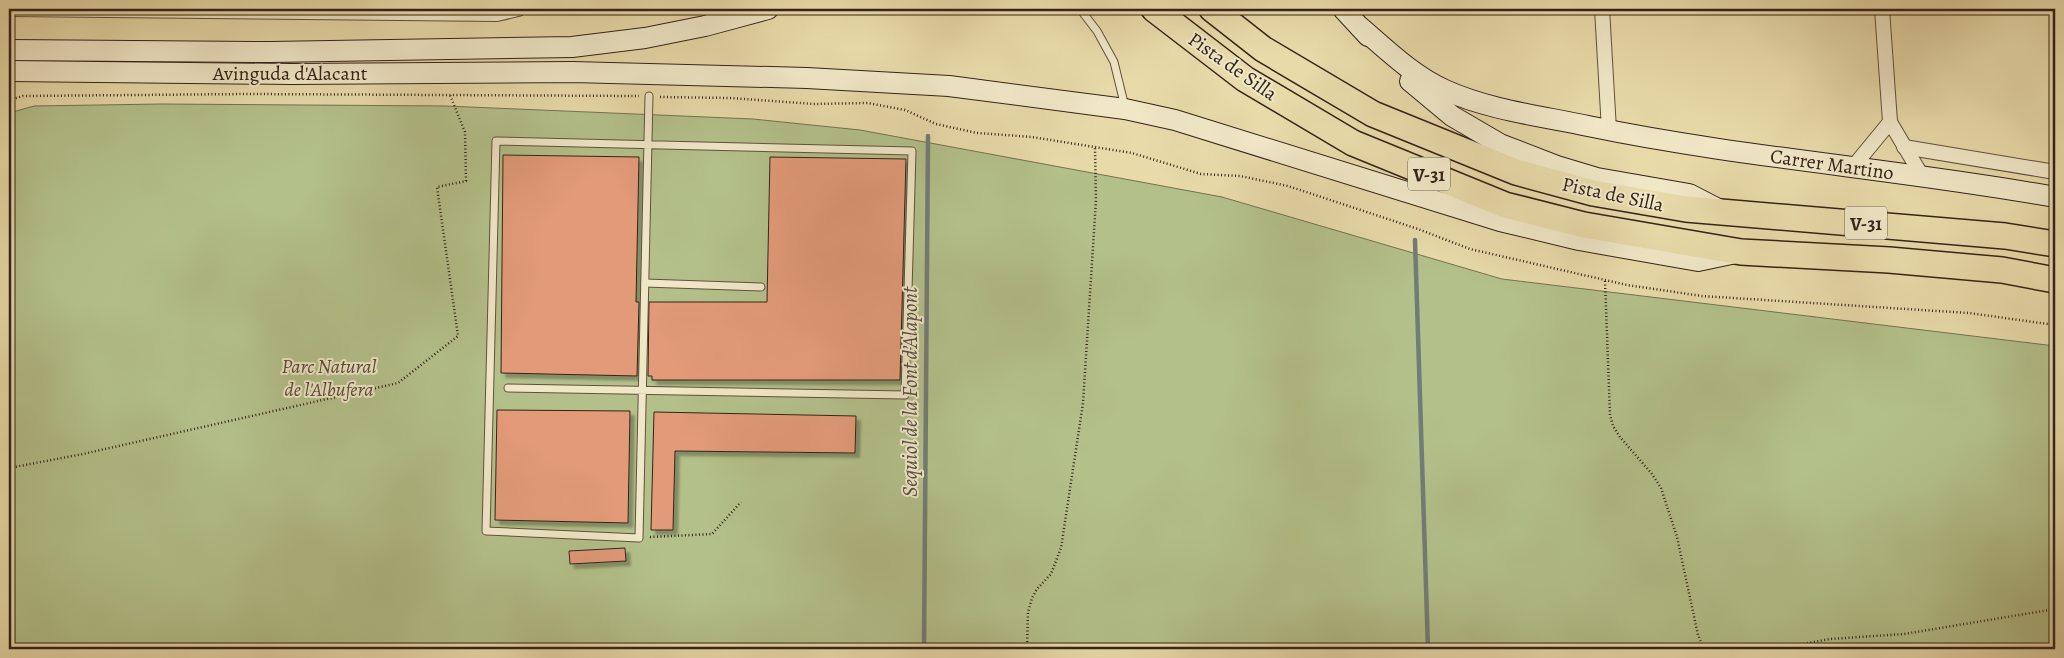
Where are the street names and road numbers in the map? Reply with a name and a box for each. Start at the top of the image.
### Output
street label: Pista de Silla [1183,26,1283,107]
street label: Avinguda d'Alacant [212,60,368,87]
street label: Carrer Martino [1768,142,1895,187]
road number: V-31 [1408,157,1450,190]
street label: Pista de Silla [1560,171,1667,219]
road number: V-31 [1845,207,1887,240]

